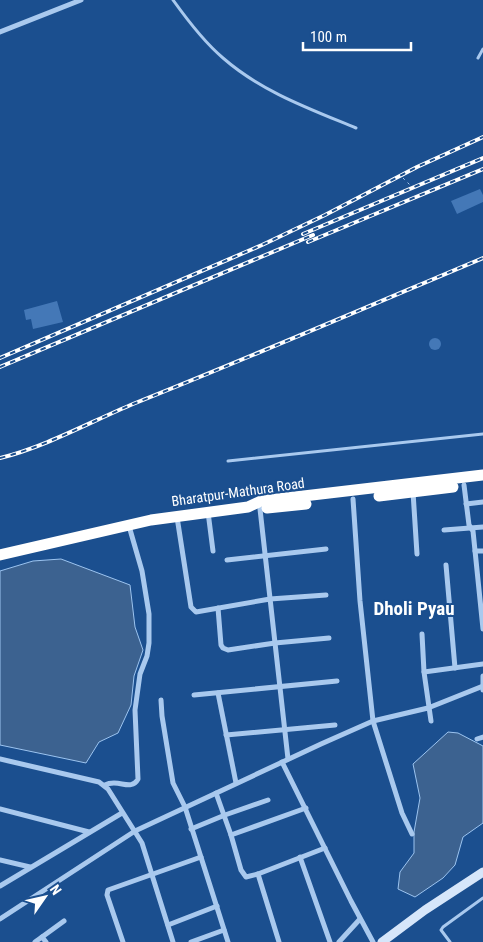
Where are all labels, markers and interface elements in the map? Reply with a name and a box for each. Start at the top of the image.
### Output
scale bar [303,20,410,52]
text: 100 m [310,28,347,46]
street label: Bharatpur-Mathura Road [170,475,306,509]
district label: Dholi Pyau [373,597,455,620]
north arrow [20,872,70,922]
text: N [47,882,65,898]

